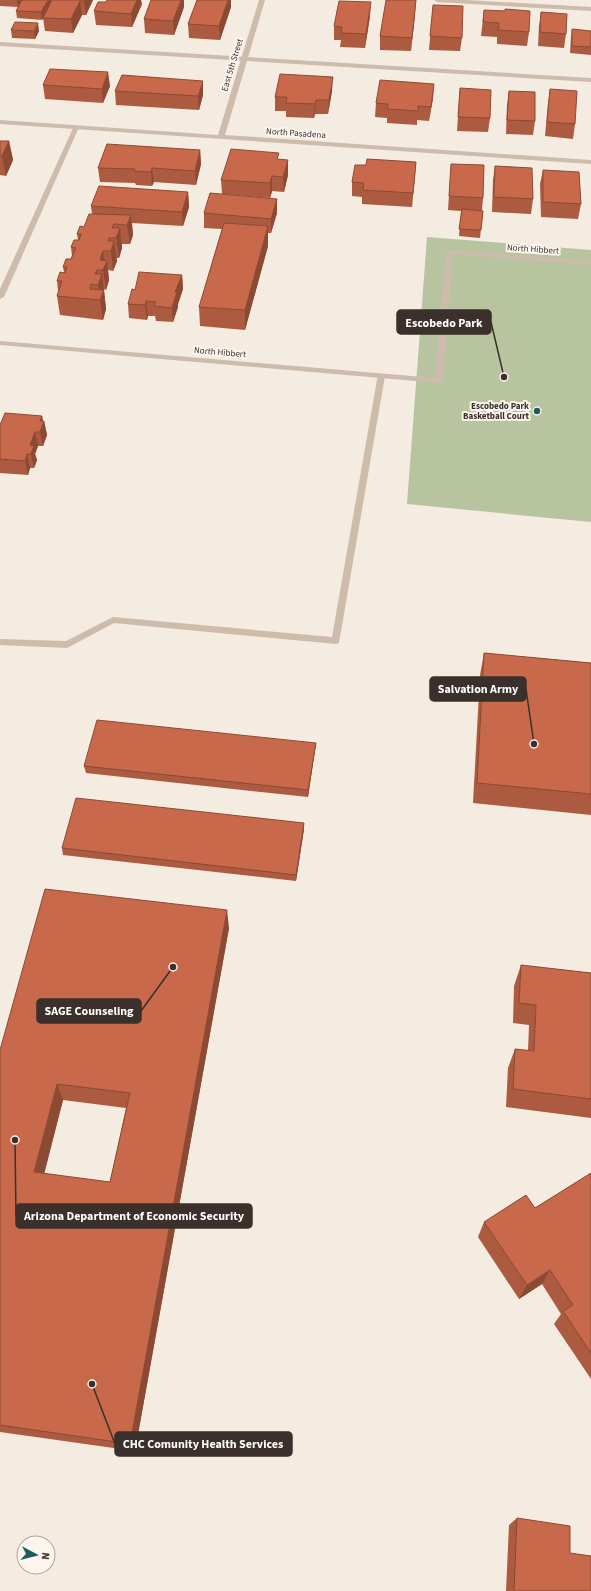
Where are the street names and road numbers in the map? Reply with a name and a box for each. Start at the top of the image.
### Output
street label: East 5th Street [218,37,247,93]
street label: North Pasadena [266,125,326,142]
street label: North Hibbert [506,241,559,258]
street label: North Hibbert [193,344,247,361]

